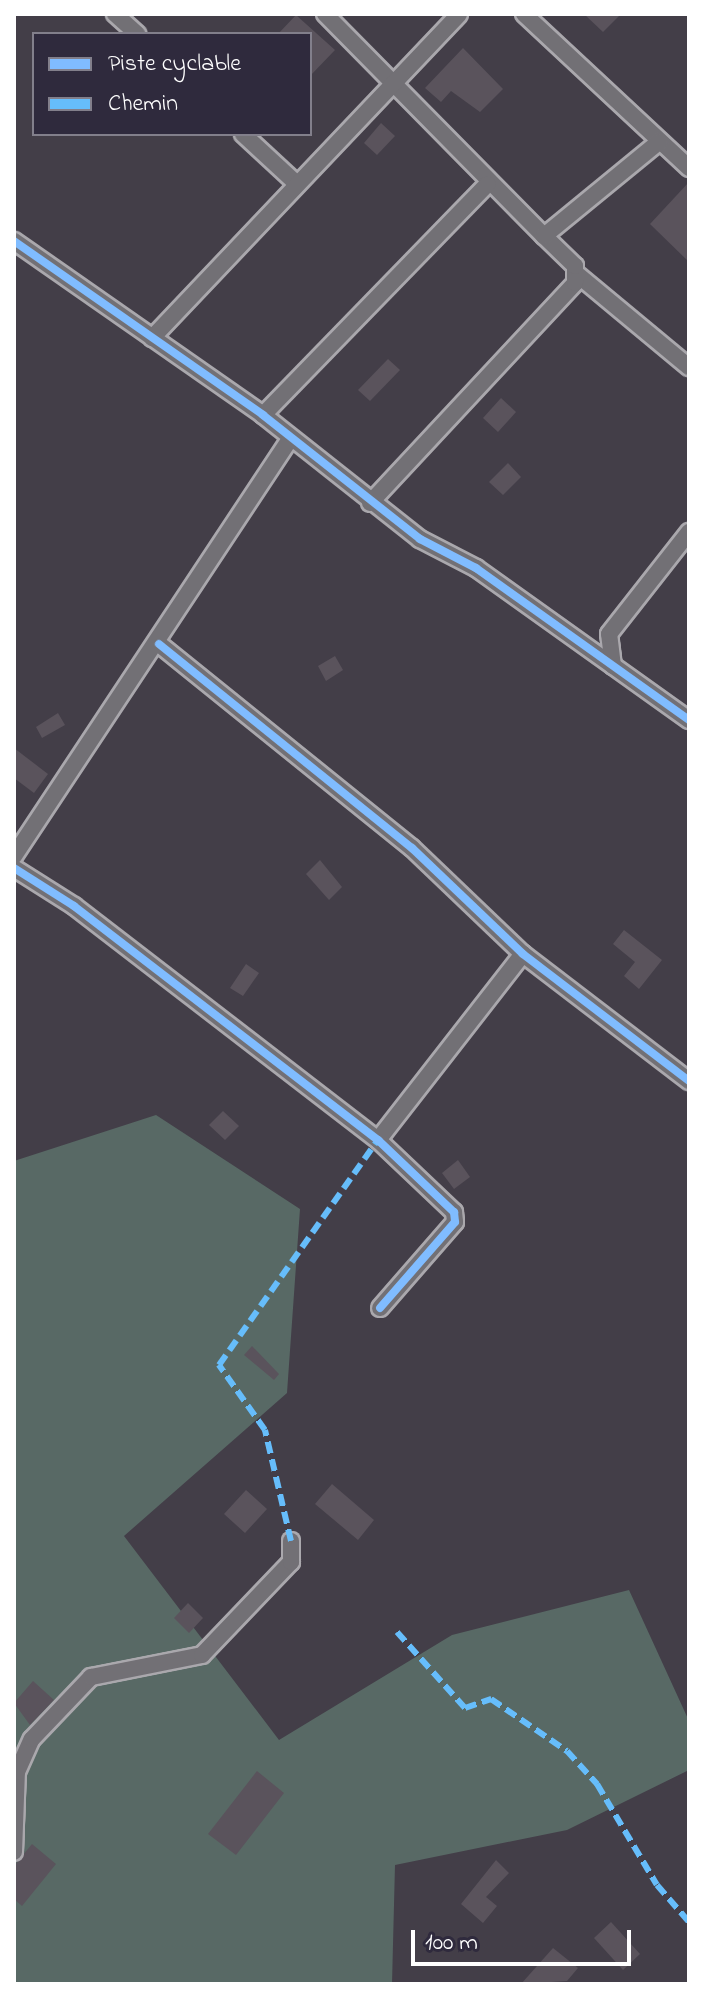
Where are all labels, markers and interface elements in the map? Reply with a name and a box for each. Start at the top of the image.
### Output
legend [32,32,312,136]
text: Piste cyclable [108,47,241,82]
text: Chemin [108,87,178,122]
scale bar [415,1914,635,1964]
text: 100 m [425,1926,478,1961]

